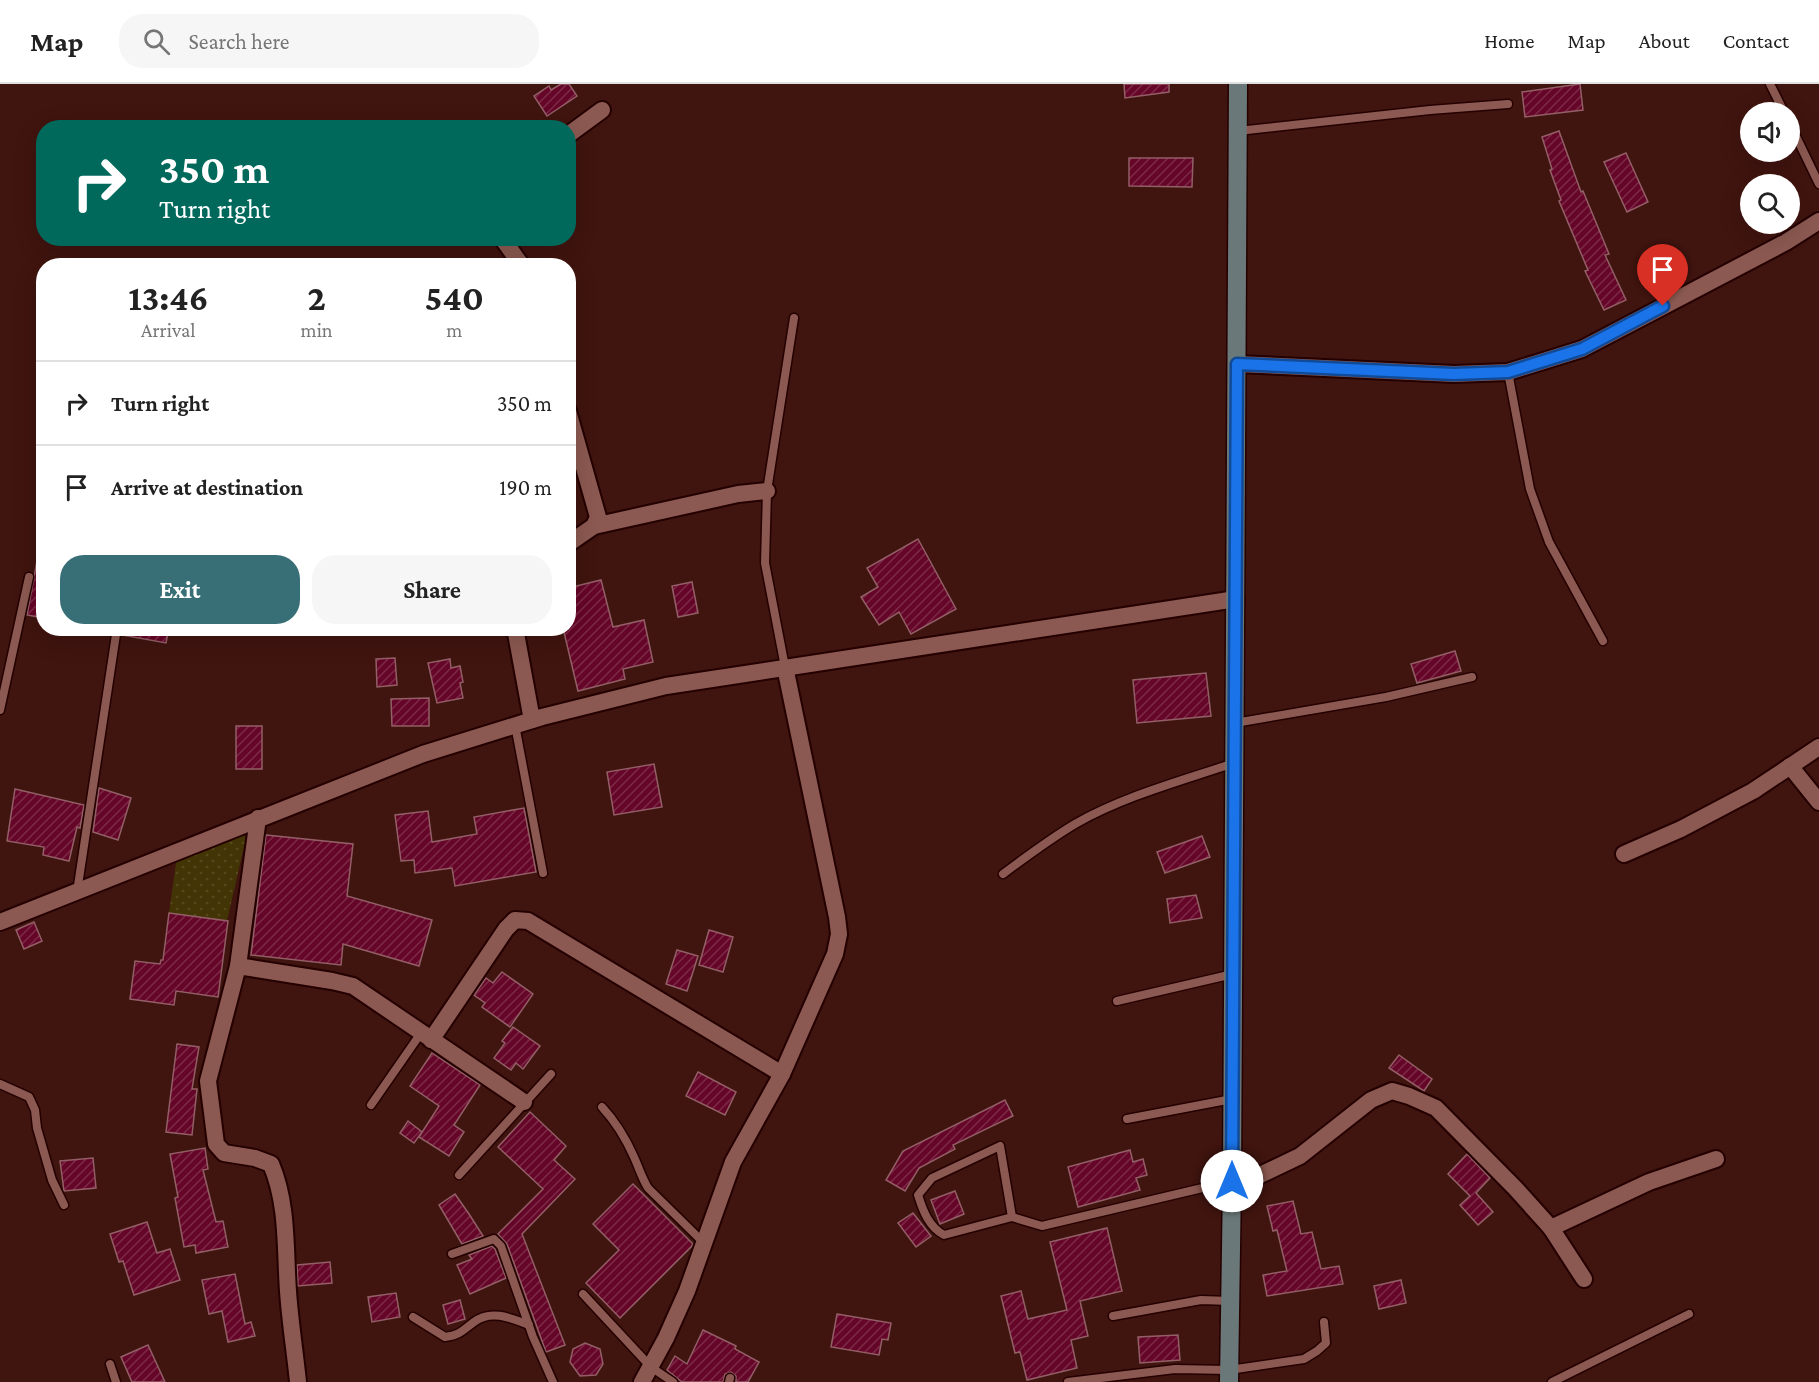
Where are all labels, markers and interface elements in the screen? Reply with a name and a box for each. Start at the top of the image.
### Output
search box [119,14,539,68]
icon: search [140,25,173,58]
text: Map [30,26,83,57]
text: Search here [188,29,289,54]
text: Home [1484,29,1534,53]
text: Map [1567,29,1606,53]
text: About [1639,29,1690,53]
text: Contact [1723,29,1789,53]
map controls [1740,102,1800,234]
button: sound [1740,102,1800,162]
icon: right [60,144,138,222]
text: 350 m [159,145,269,192]
button: search [1740,174,1800,234]
text: Turn right [159,194,270,224]
pin [1637,244,1688,306]
icon: arrive [1646,253,1679,286]
text: 13:46 [128,278,208,318]
text: 2 [307,278,326,318]
text: 540 [425,278,484,318]
text: Arrival [141,319,195,341]
text: min [301,319,333,341]
text: m [446,319,462,341]
icon: right [60,387,93,420]
text: Turn right [111,391,209,416]
text: 350 m [497,391,552,416]
icon: arrive [60,471,93,504]
text: Arrive at destination [111,475,303,500]
text: 190 m [499,475,552,500]
button: Exit [60,555,300,624]
button: Share [312,555,552,624]
position arrow [1200,1149,1264,1213]

